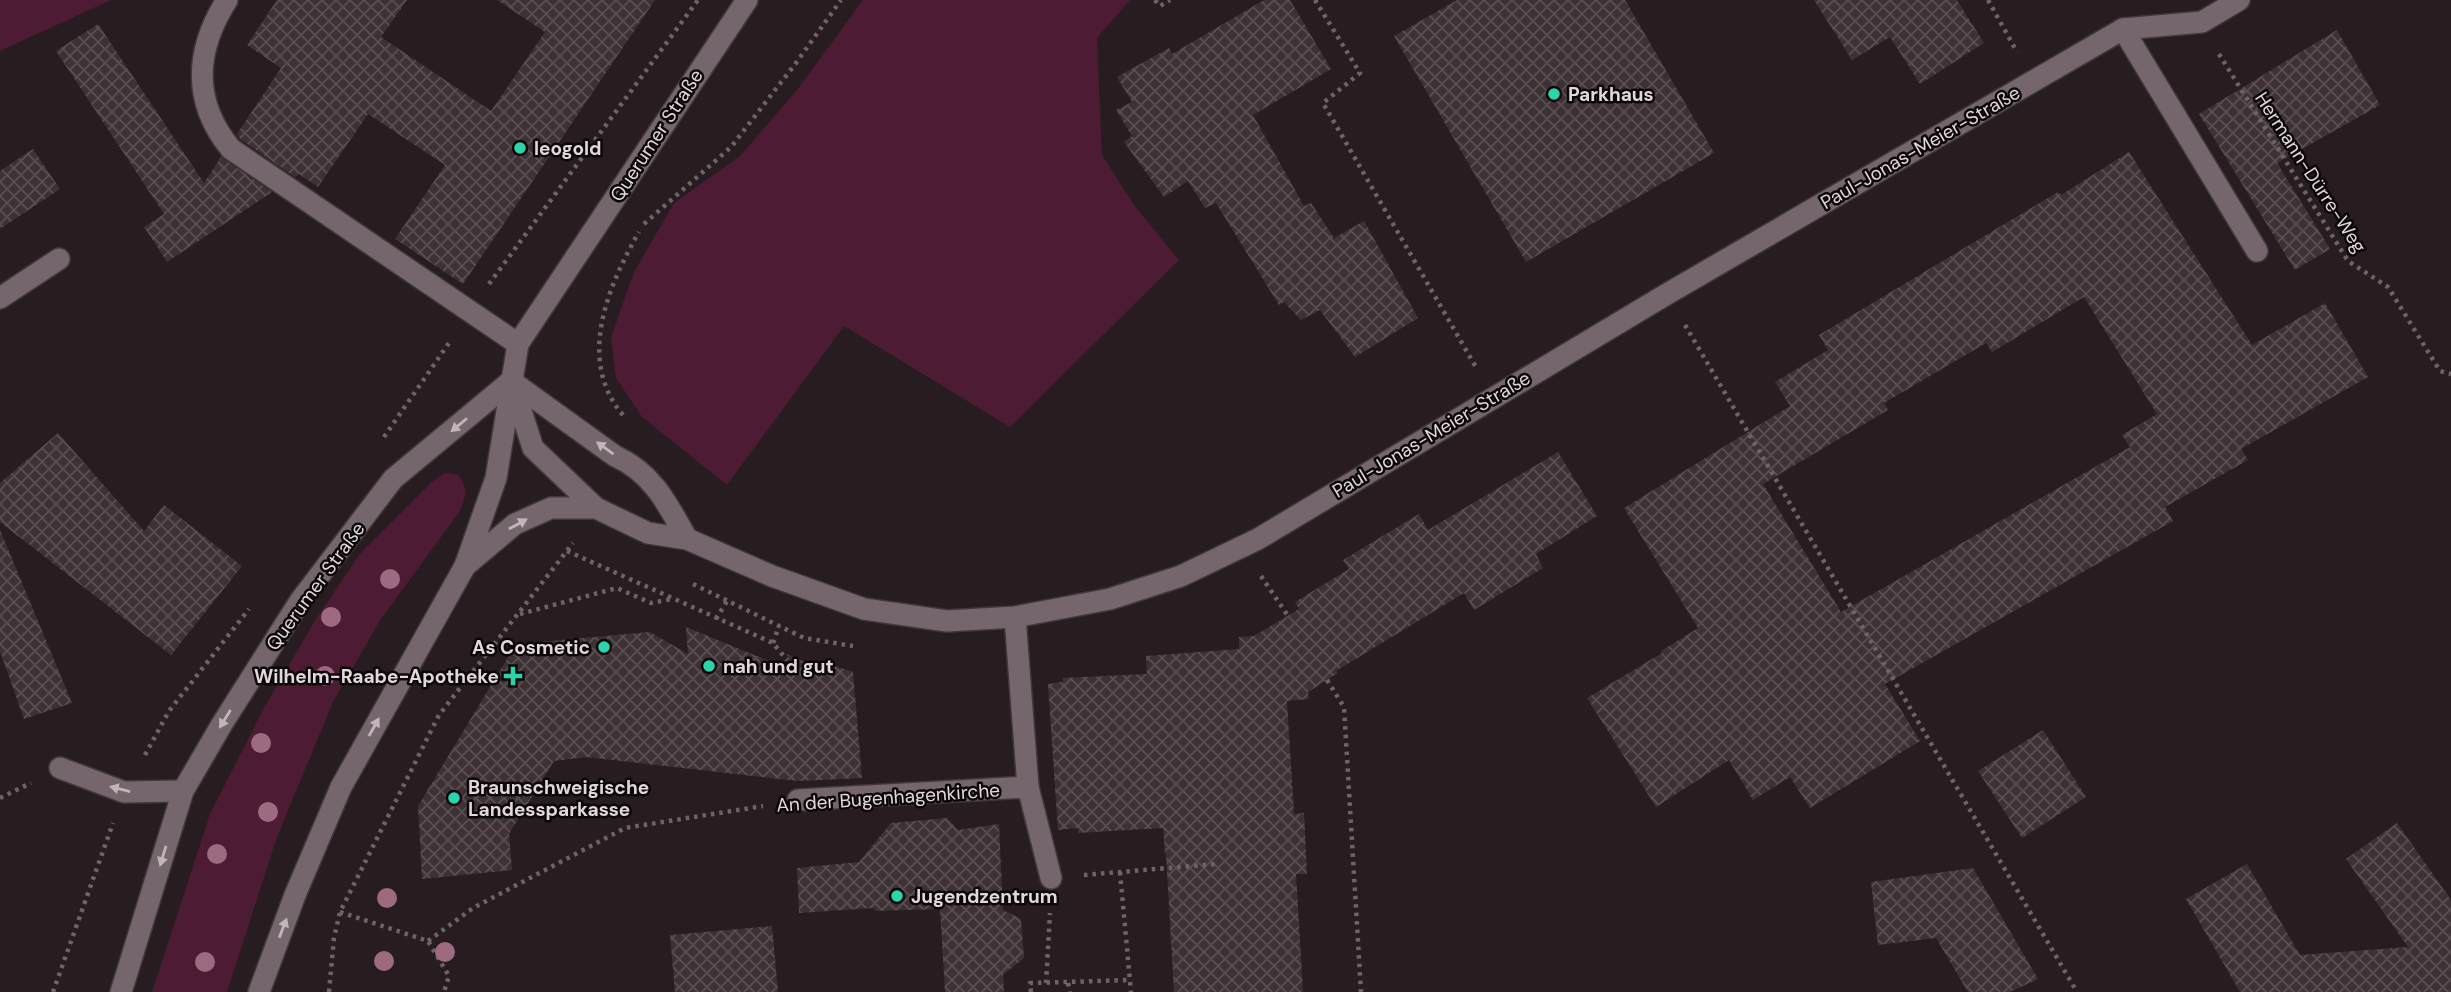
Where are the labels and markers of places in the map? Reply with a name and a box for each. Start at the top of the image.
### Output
place label: Parkhaus [1568,82,1654,107]
marker: Parkhaus [1546,86,1562,102]
place label: leogold [534,136,602,161]
marker: leogold [512,140,528,156]
place label: As Cosmetic [472,635,590,660]
marker: As Cosmetic [596,639,612,655]
place label: nah und gut [723,654,834,679]
marker: nah und gut [701,658,717,674]
place label: Wilhelm-Raabe-Apotheke [254,664,499,689]
marker: Wilhelm-Raabe-Apotheke [505,668,521,684]
place label: Braunschweigische Landessparkasse [468,775,649,822]
marker: Braunschweigische Landessparkasse [446,790,462,806]
place label: Jugendzentrum [911,884,1058,909]
marker: Jugendzentrum [889,888,905,904]

